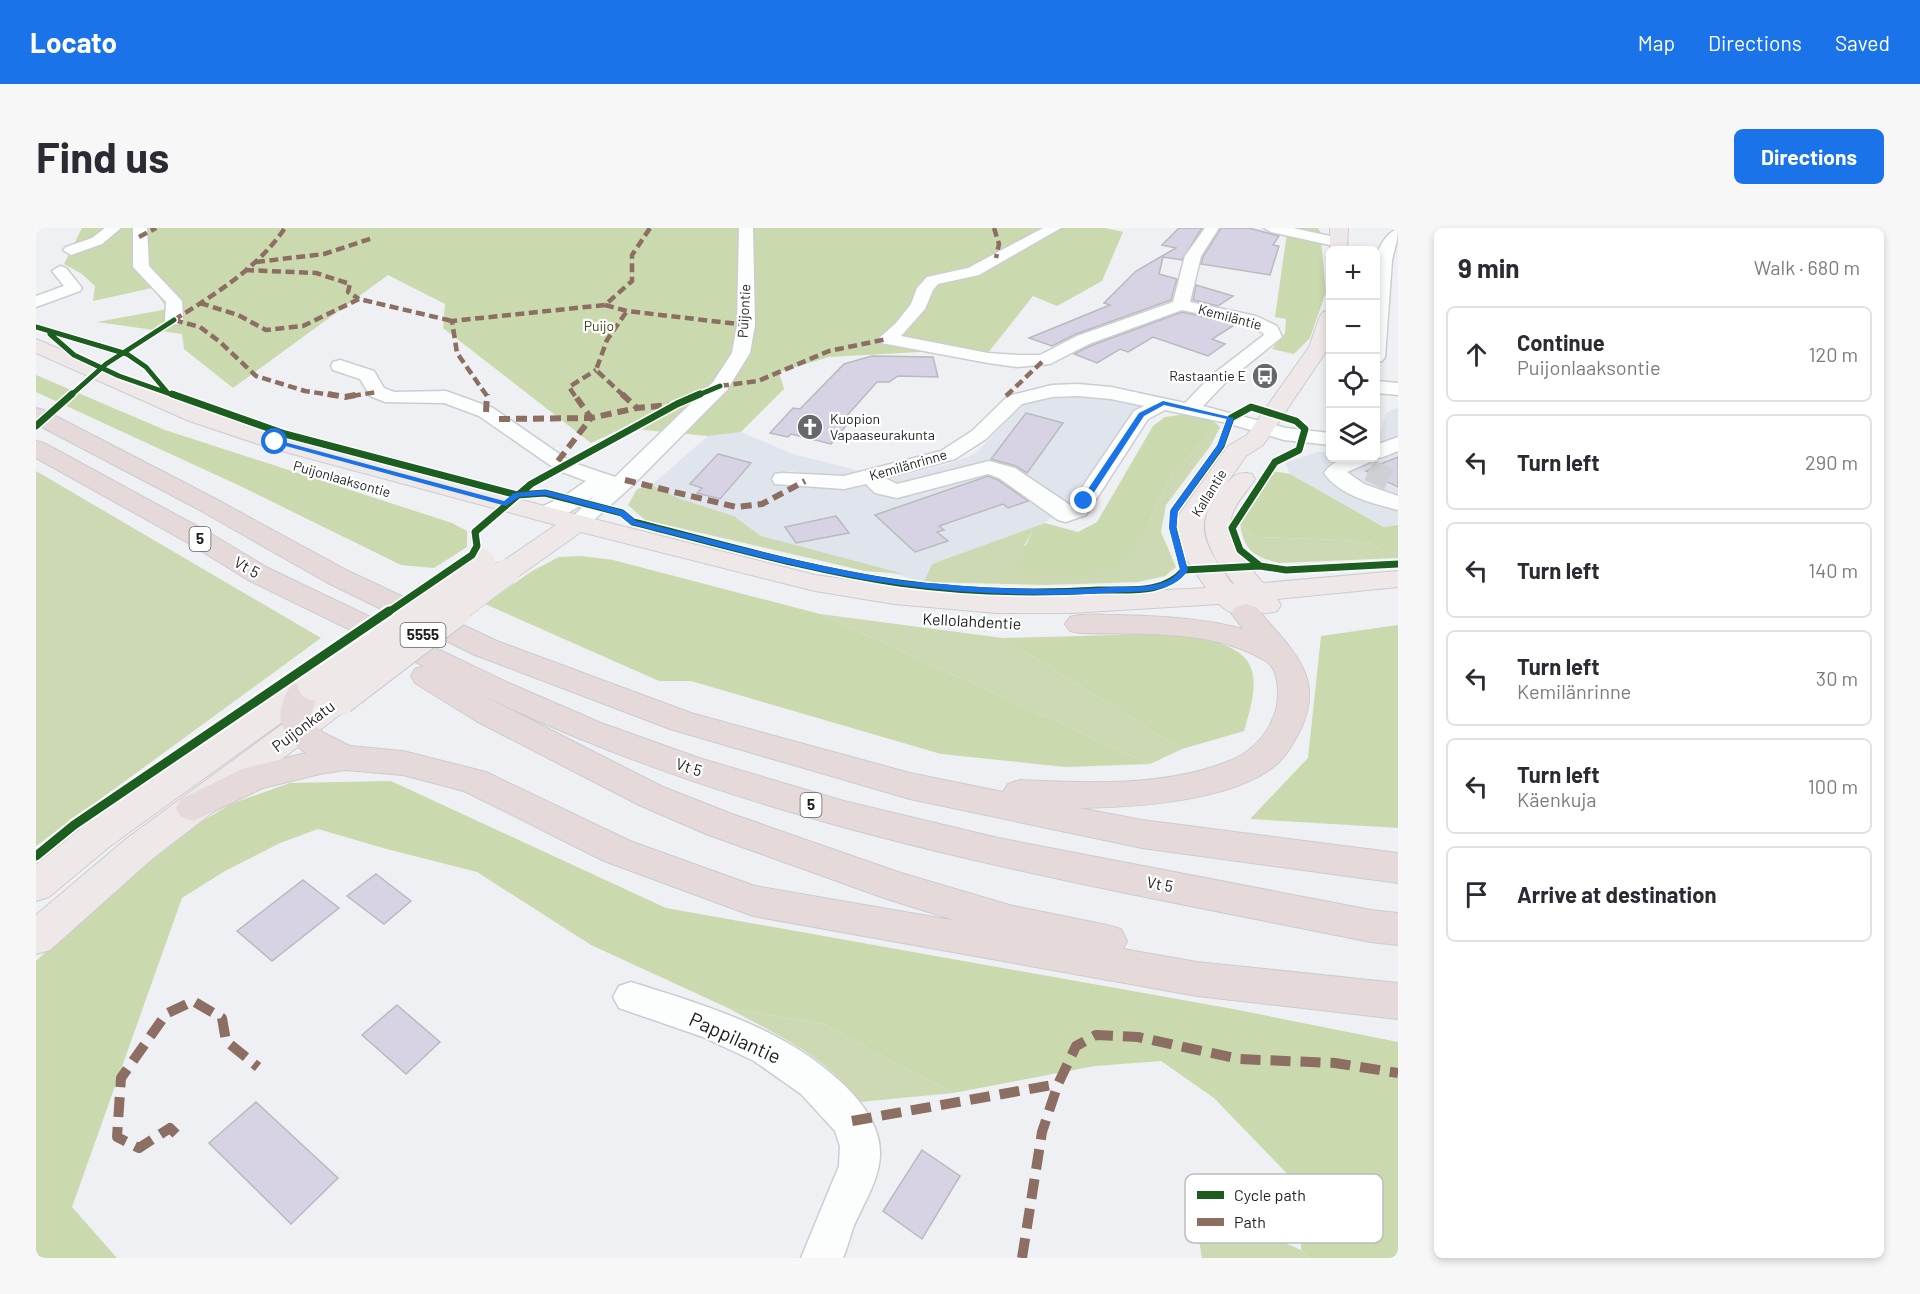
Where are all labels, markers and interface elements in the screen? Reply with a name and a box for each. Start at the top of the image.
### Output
text: Locato [30,25,117,59]
text: Map [1638,30,1675,55]
text: Directions [1708,30,1802,55]
text: Saved [1835,30,1890,55]
button: Directions [1734,129,1884,184]
text: Find us [36,131,169,181]
map controls [1326,246,1380,462]
button: + [1326,246,1380,300]
text: 9 min [1458,252,1520,283]
text: Walk · 680 m [1754,255,1860,279]
street label: Puijontie [734,284,753,338]
street label: Kemiläntie [1197,300,1264,333]
button: − [1326,300,1380,354]
park label: Puijo [584,317,614,334]
text: Continue [1517,329,1605,355]
icon: ahead [1460,338,1493,371]
text: 120 m [1808,342,1858,366]
button: locate [1326,354,1380,408]
text: Puijonlaaksontie [1517,355,1661,379]
bus stop icon: Rastaantie E [1250,361,1280,391]
place label: Rastaantie E [1169,367,1246,384]
button: layers [1326,408,1380,462]
place label: Kuopion Vapaaseurakunta [830,410,935,443]
church icon: Kuopion Vapaaseurakunta [795,412,825,442]
route start [261,428,287,454]
street label: Kemilänrinne [867,445,949,484]
icon: left [1460,446,1493,479]
text: Turn left [1517,449,1600,475]
text: 290 m [1805,450,1858,474]
street label: Puijonlaaksontie [291,456,393,501]
street label: Kallantie [1187,466,1230,520]
route end [1070,487,1096,513]
road number: 5 [190,527,210,551]
street label: Vt 5 [231,552,264,581]
icon: left [1460,554,1493,587]
text: Turn left [1517,557,1600,583]
text: 140 m [1808,558,1858,582]
street label: Kellolahdentie [922,608,1022,633]
road number: 5555 [400,623,446,647]
text: Turn left [1517,653,1600,679]
icon: left [1460,662,1493,695]
text: 30 m [1816,666,1858,690]
text: Kemilänrinne [1517,679,1631,703]
street label: Puijonkatu [268,696,338,755]
street label: Vt 5 [674,753,705,780]
text: Turn left [1517,761,1600,787]
icon: left [1460,770,1493,803]
text: 100 m [1808,774,1858,798]
text: Käenkuja [1517,787,1597,811]
road number: 5 [800,793,822,817]
street label: Vt 5 [1145,872,1175,895]
icon: arrive [1460,878,1493,911]
text: Arrive at destination [1517,881,1716,907]
street label: Pappilantie [686,1006,785,1068]
legend [1185,1174,1383,1243]
text: Cycle path [1234,1185,1306,1204]
text: Path [1234,1212,1266,1231]

